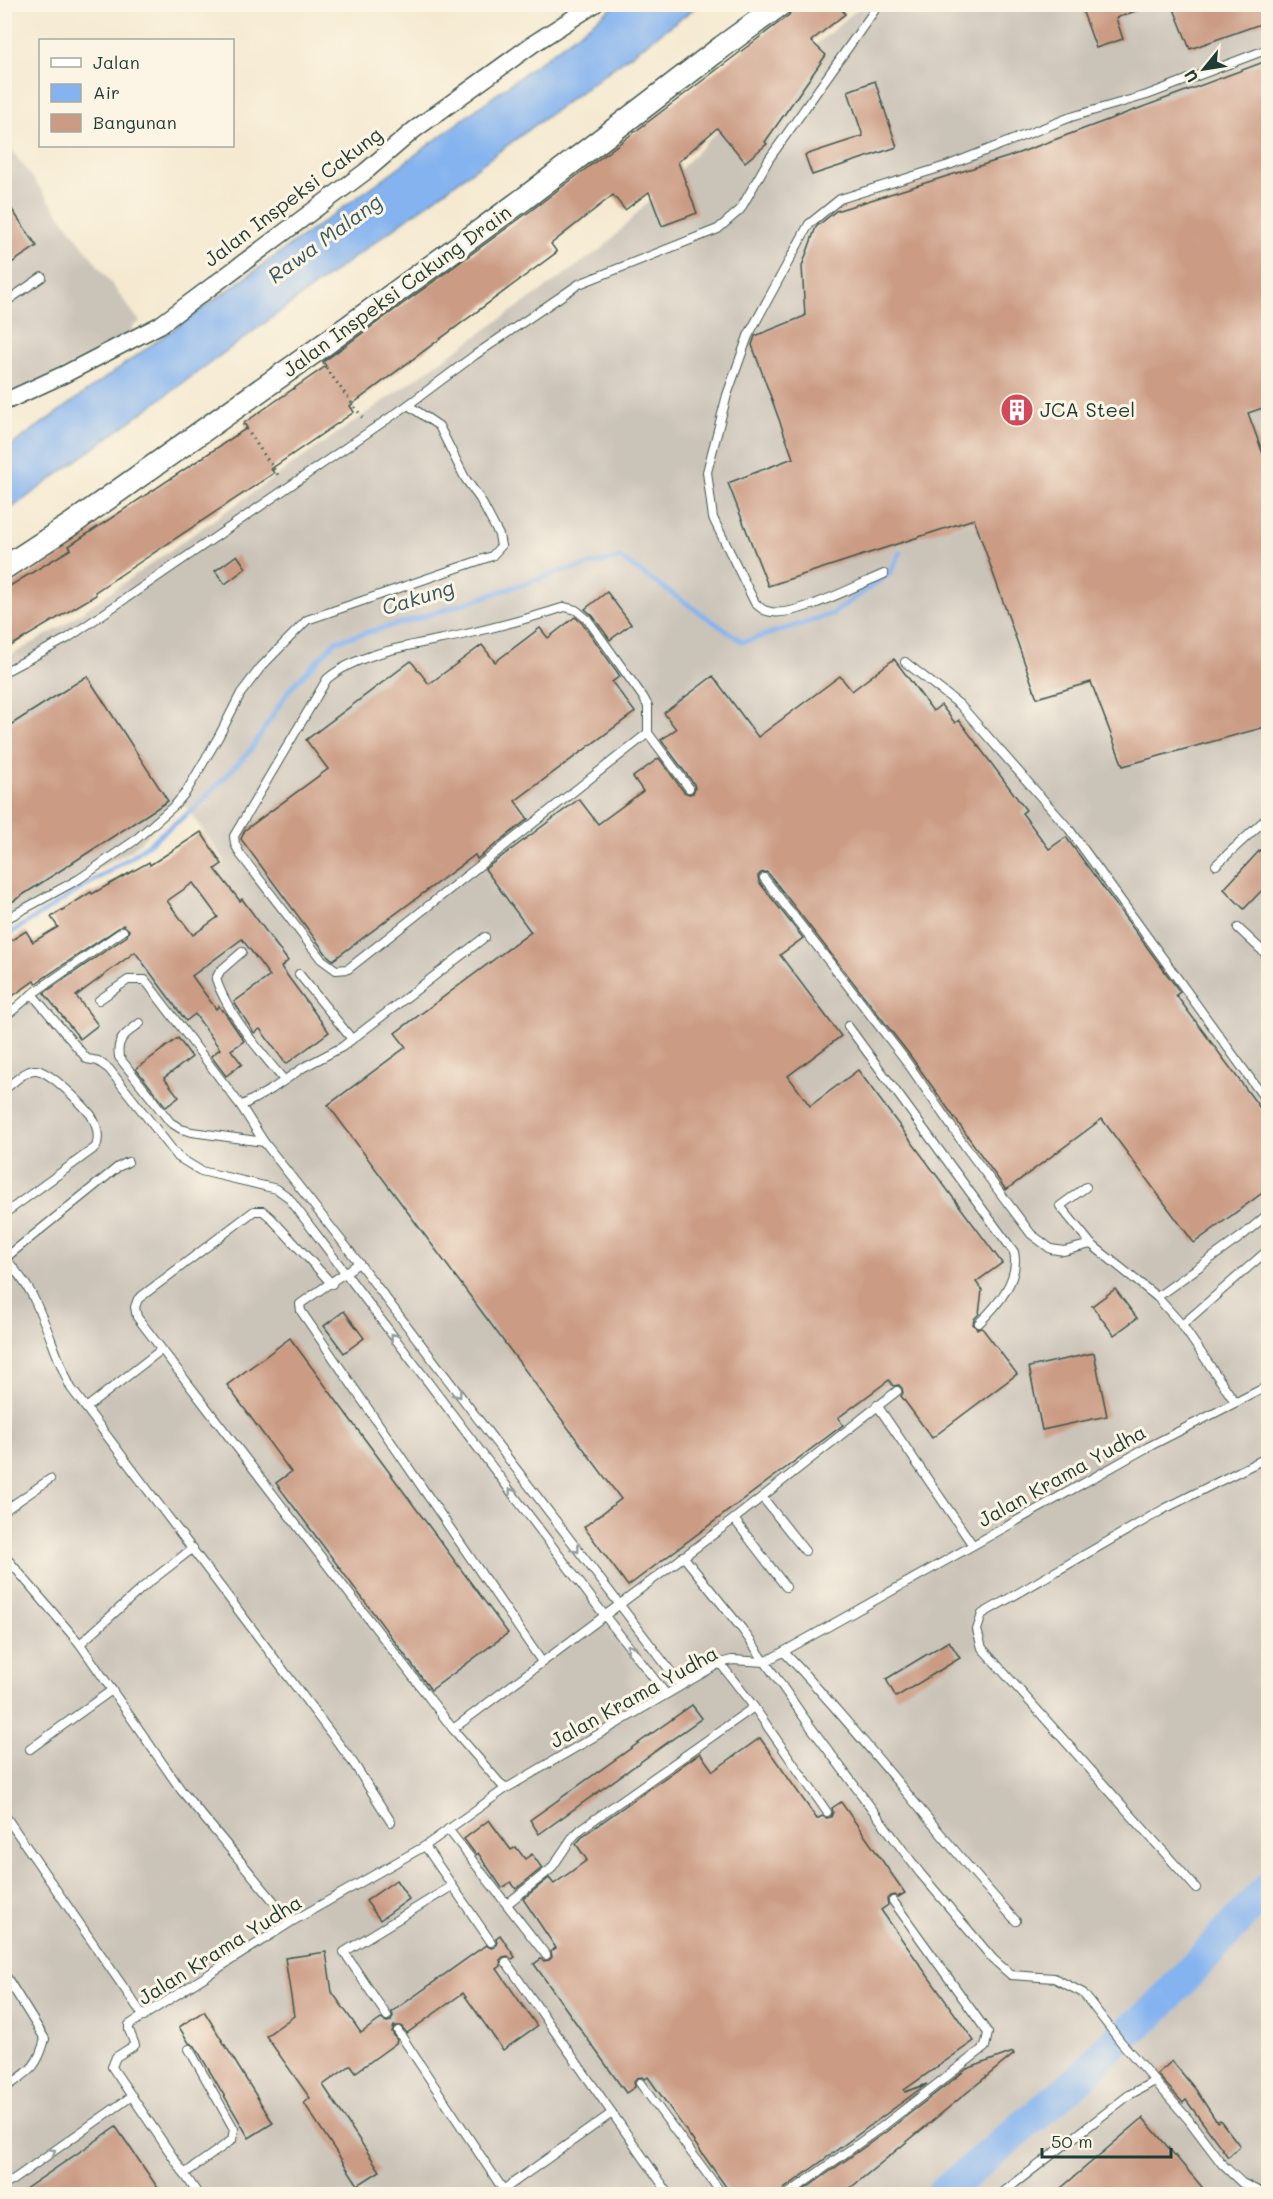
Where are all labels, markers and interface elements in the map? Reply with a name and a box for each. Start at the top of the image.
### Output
legend [39,39,234,147]
north arrow [1174,39,1234,99]
text: Jalan [93,50,140,74]
text: U [1179,67,1202,87]
text: Air [93,80,120,104]
text: Bangunan [93,110,177,134]
street label: Jalan Inspeksi Cakung [198,121,387,272]
water label: Rawa Malang [262,187,387,288]
street label: Jalan Inspeksi Cakung Drain [277,198,516,382]
building icon: JCA Steel [999,392,1035,428]
place label: JCA Steel [1040,396,1135,422]
water label: Cakung [378,573,457,620]
one-way arrow [391,1333,402,1344]
one-way arrow [451,1387,462,1398]
street label: Jalan Krama Yudha [973,1418,1150,1532]
one-way arrow [509,1488,520,1499]
one-way arrow [569,1542,580,1553]
street label: Jalan Krama Yudha [545,1639,722,1753]
one-way arrow [626,1644,637,1655]
street label: Jalan Krama Yudha [133,1888,306,2010]
scale bar [1042,2121,1171,2159]
text: 50 m [1051,2129,1093,2153]
one-way arrow [46,2148,57,2159]

